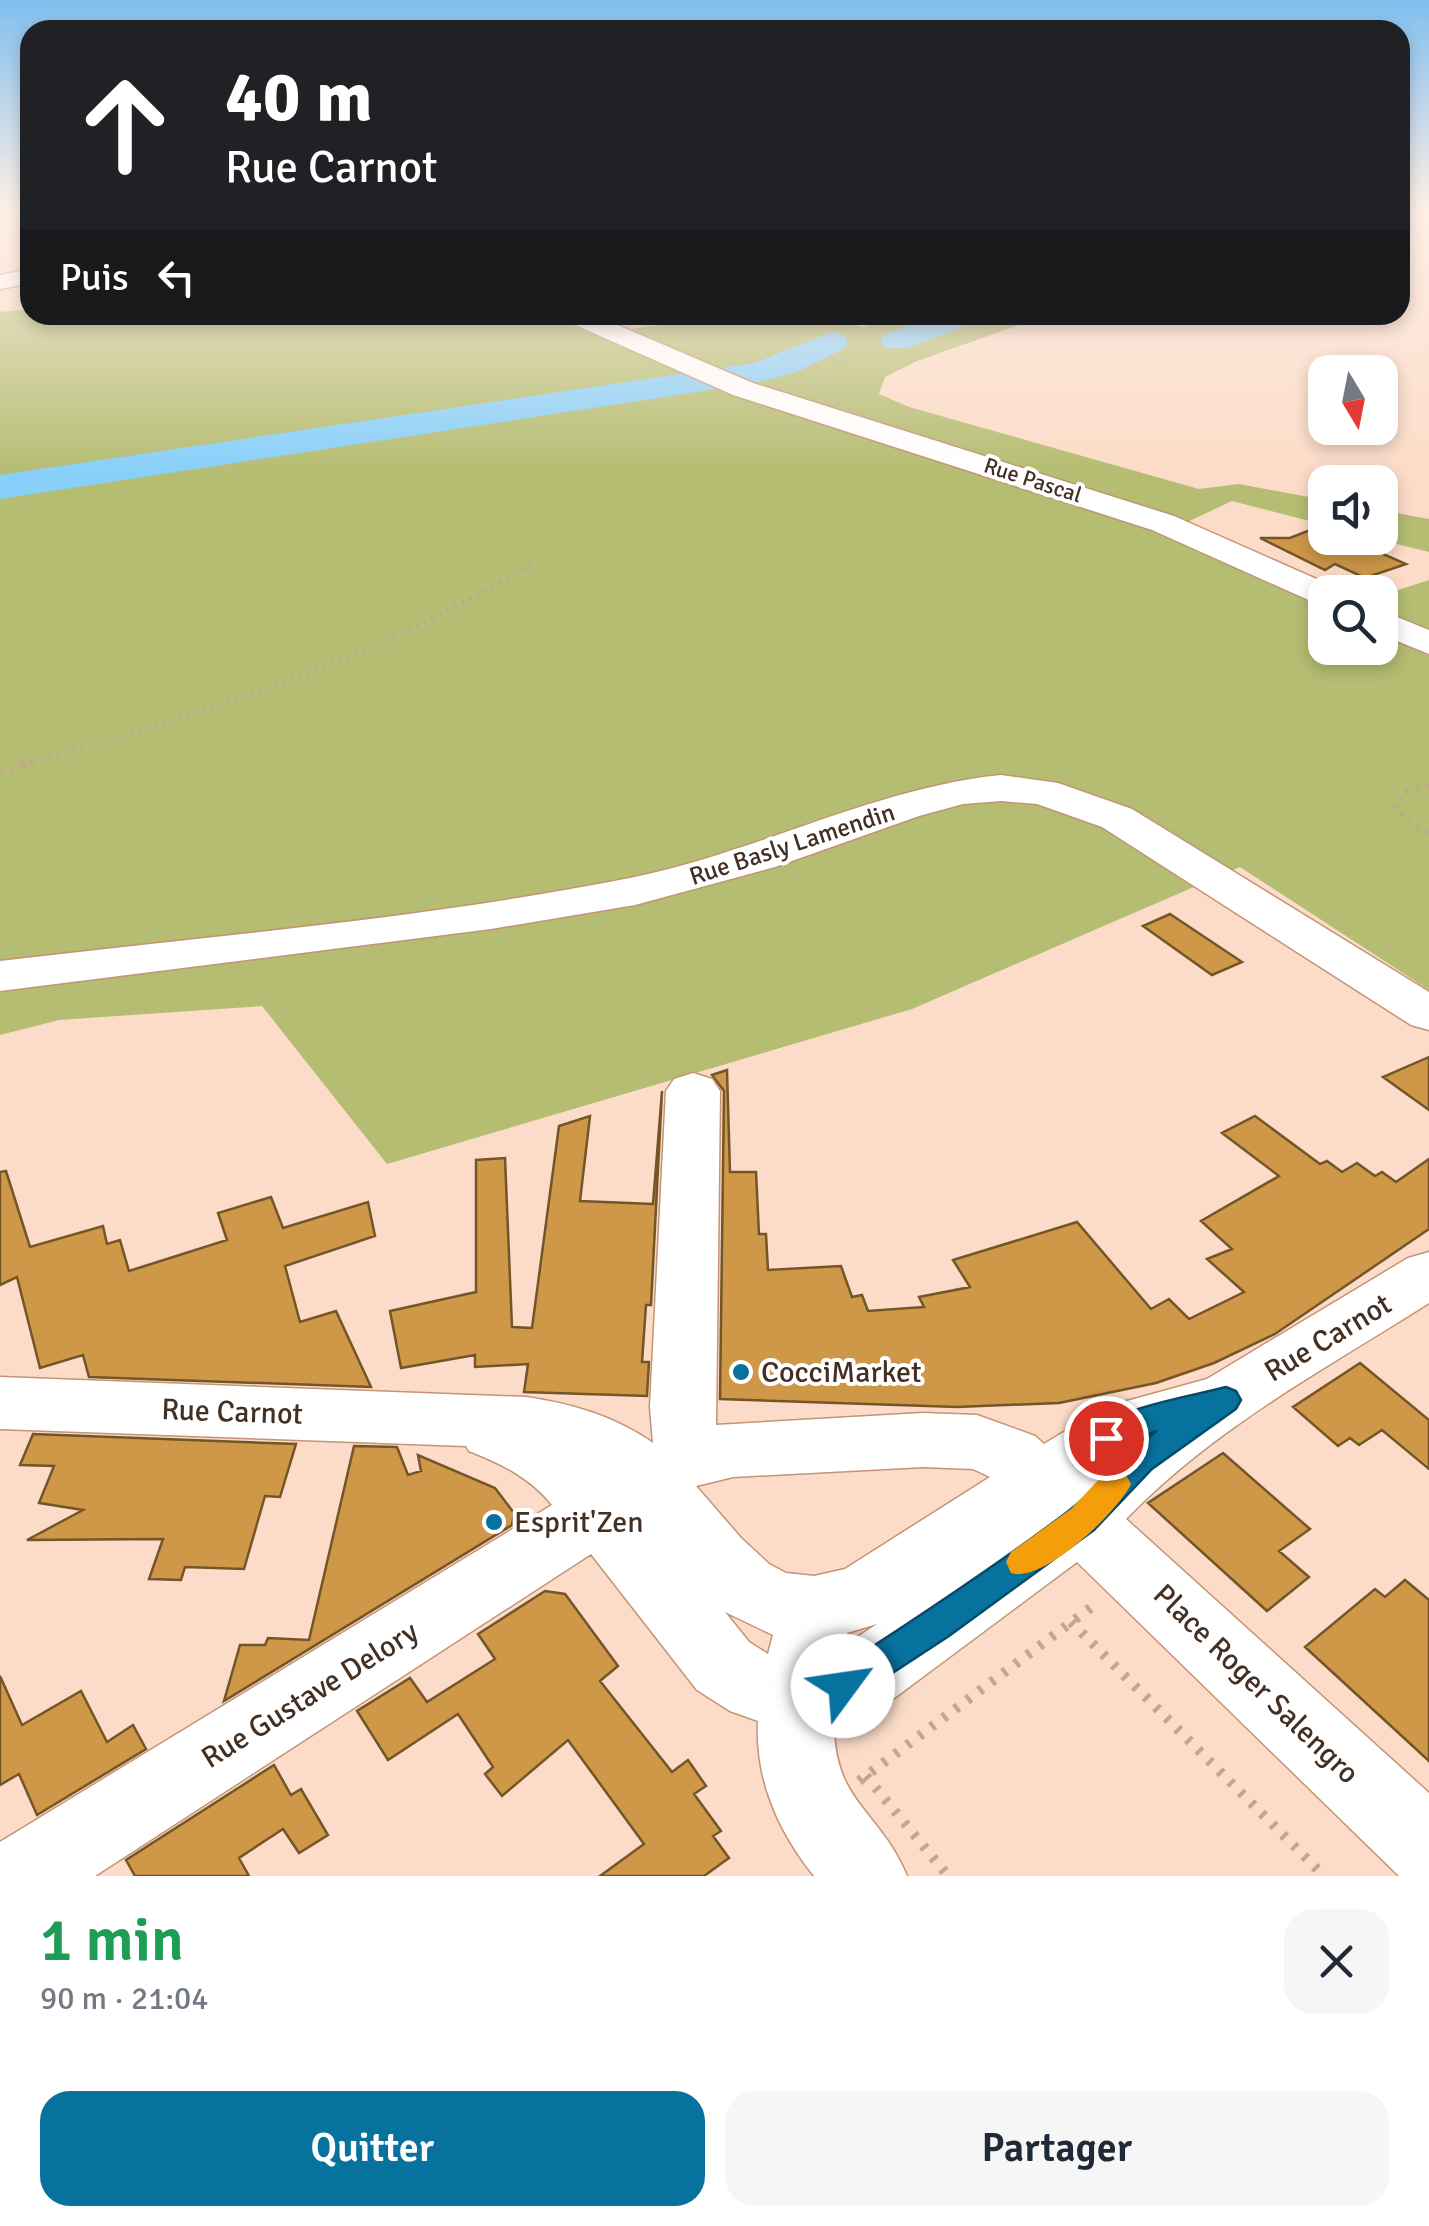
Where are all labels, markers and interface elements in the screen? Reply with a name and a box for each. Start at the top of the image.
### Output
text: 40 m [225,54,373,140]
icon: ahead [60,60,190,190]
text: Rue Carnot [225,140,438,195]
icon: left [149,250,204,305]
text: Puis [60,254,129,301]
north arrow [1308,355,1398,445]
map controls [1308,355,1398,665]
street label: Rue Pascal [981,452,1085,508]
button: sound [1308,465,1398,555]
button: search [1308,575,1398,665]
street label: Rue Basly Lamendin [685,796,899,892]
street label: Rue Carnot [1258,1286,1398,1390]
place label: CocciMarket [761,1354,921,1391]
marker: CocciMarket [730,1361,752,1383]
street label: Rue Carnot [161,1391,303,1433]
pin [1064,1396,1149,1481]
icon: arrive [1079,1411,1134,1466]
place label: Esprit'Zen [514,1504,644,1541]
marker: Esprit'Zen [483,1511,505,1533]
street label: Place Roger Salengro [1145,1576,1367,1792]
street label: Rue Gustave Delory [195,1613,425,1777]
position arrow [791,1634,895,1738]
text: 1 min [40,1904,184,1978]
button: close [1284,1909,1389,2014]
text: 90 m · 21:04 [40,1979,209,2018]
button: Quitter [40,2091,705,2206]
button: Partager [725,2091,1389,2206]

